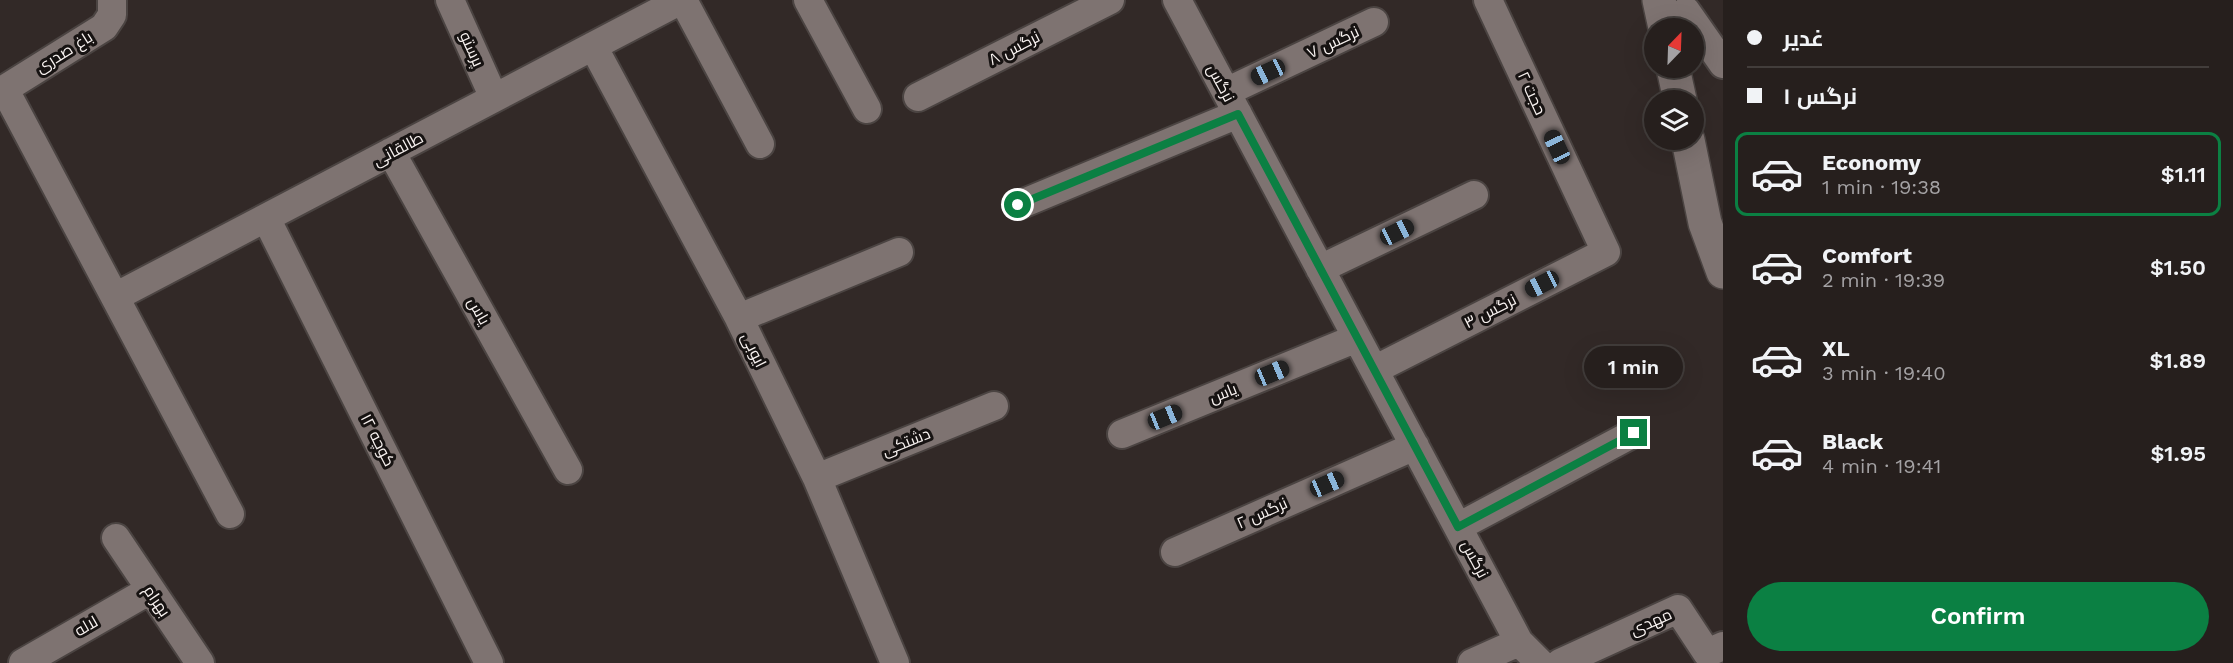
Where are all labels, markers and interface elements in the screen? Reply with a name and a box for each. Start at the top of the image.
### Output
north arrow [1644,18,1704,78]
map controls [1644,18,1704,150]
street label: نرگس ۷ [1304,22,1362,63]
text: غدیر [1783,26,1824,51]
street label: باغ صدری [32,27,97,79]
street label: نرگس ۸ [985,27,1043,70]
street label: پرستو [454,29,488,71]
car [1248,56,1288,88]
street label: نرگس [1202,61,1239,106]
street label: حجت ۲ [1514,68,1550,118]
text: نرگس ۱ [1783,84,1857,109]
button: layers [1644,90,1704,150]
car [1541,127,1573,167]
street label: طالقانی [370,128,427,171]
icon: car [1750,147,1804,201]
text: Economy [1822,150,1921,175]
text: $1.11 [2161,162,2206,187]
text: 1 min · 19:38 [1822,175,1941,199]
route start [1004,191,1031,218]
car [1377,216,1417,248]
icon: car [1750,240,1804,294]
text: Comfort [1822,243,1912,268]
text: $1.50 [2150,255,2206,280]
car [1522,268,1562,300]
text: 2 min · 19:39 [1822,268,1945,292]
street label: نرگس ۳ [1461,290,1520,333]
street label: یاس [463,294,495,329]
street label: ایوبی [737,330,770,371]
icon: car [1750,333,1804,387]
text: XL [1822,336,1850,361]
callout: 1 min [1584,346,1684,388]
text: $1.89 [2149,348,2206,373]
text: 1 min [1608,355,1659,379]
car [1252,358,1292,388]
text: 3 min · 19:40 [1822,361,1946,385]
street label: یاس [1206,379,1241,408]
car [1145,402,1185,432]
street label: کوچه ۱۲ [355,411,399,470]
route end [1620,419,1647,446]
street label: دشتکی [879,424,933,461]
icon: car [1750,426,1804,480]
text: Black [1822,429,1883,454]
text: $1.95 [2150,441,2206,466]
text: 4 min · 19:41 [1822,454,1941,478]
car [1307,468,1347,500]
street label: نرگس ۲ [1234,493,1291,534]
street label: نرگس [1456,537,1493,582]
street label: بهرام [138,582,174,622]
button: Confirm [1747,582,2209,651]
street label: مهدی [1627,604,1675,640]
street label: لاله [71,612,101,640]

